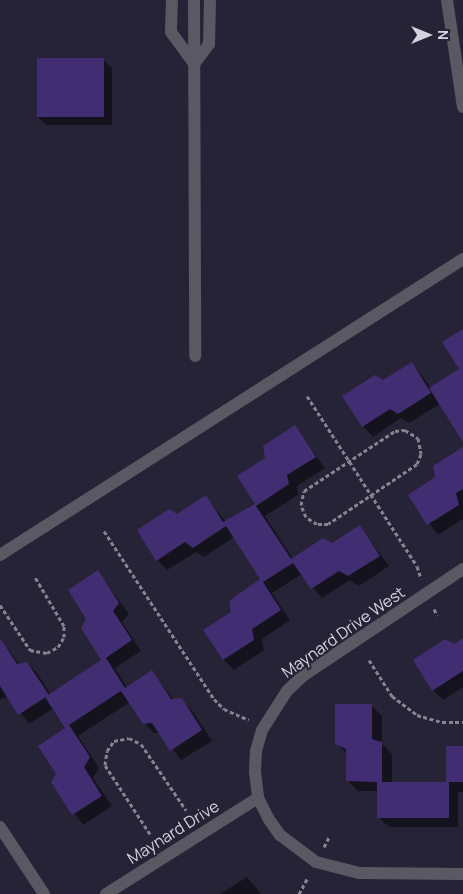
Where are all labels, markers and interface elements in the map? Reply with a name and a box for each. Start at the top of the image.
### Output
north arrow [403,10,453,60]
text: N [434,30,453,40]
street label: Maynard Drive West [278,582,408,682]
street label: Maynard Drive [124,796,222,868]

